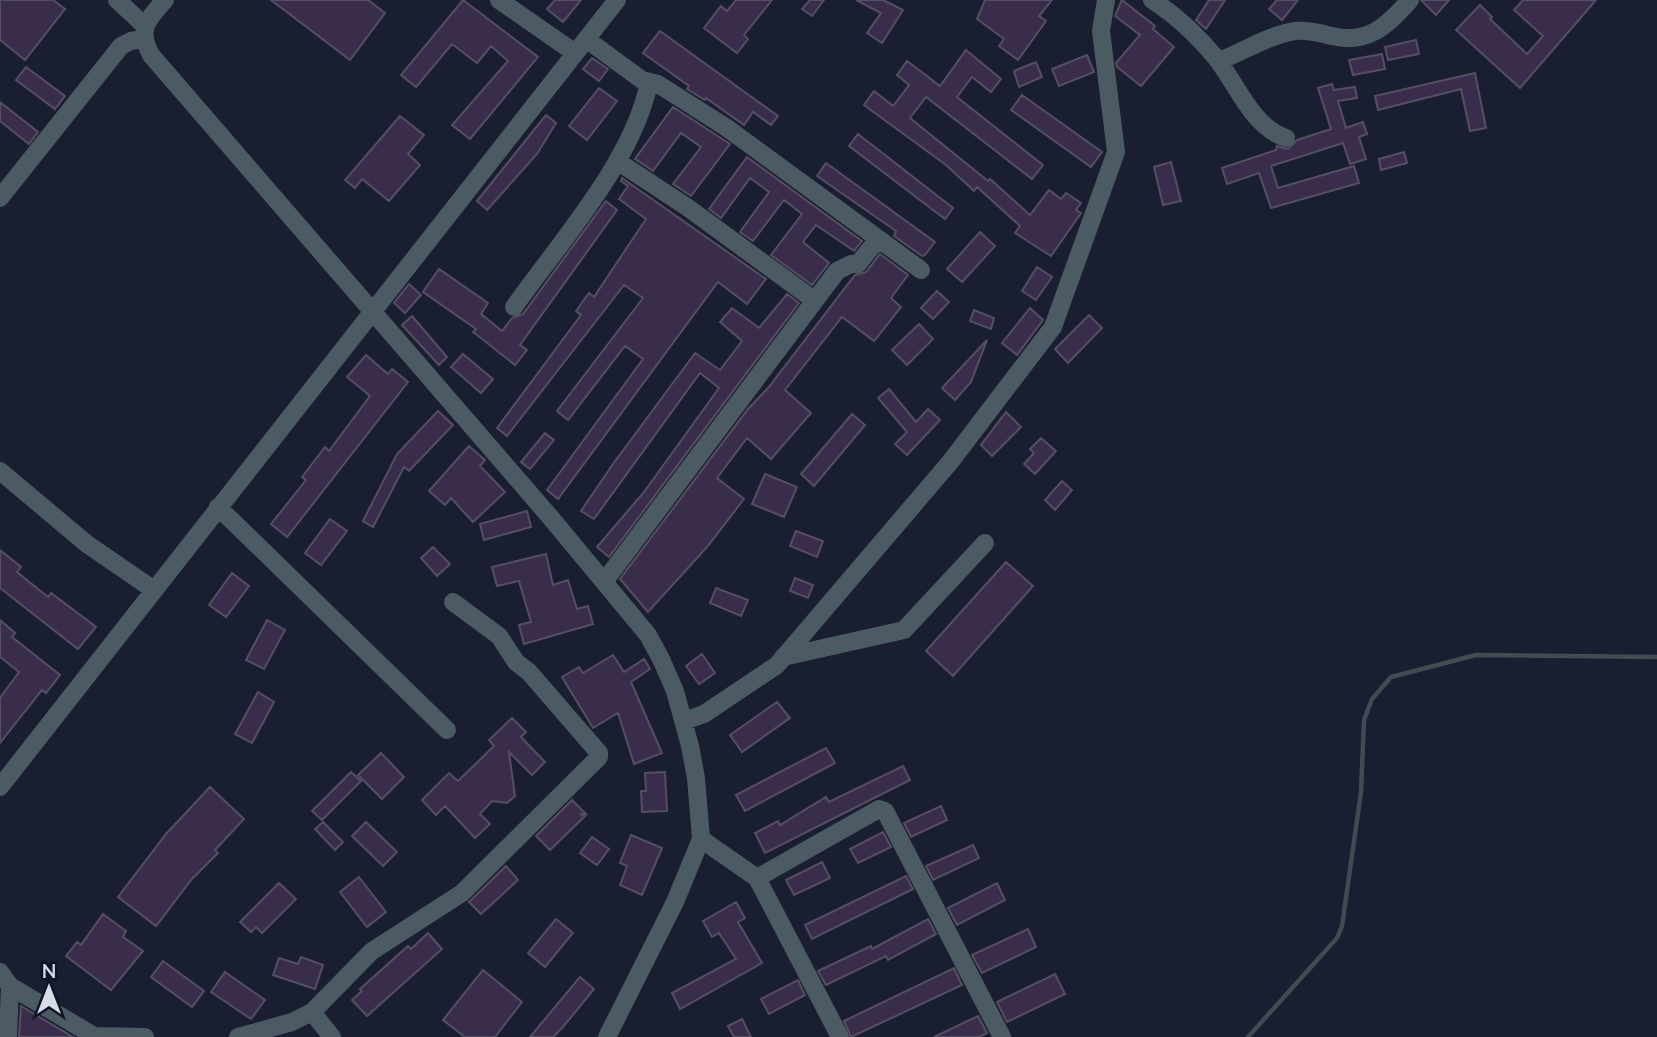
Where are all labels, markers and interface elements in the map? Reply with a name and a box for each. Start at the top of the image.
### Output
north arrow [14,953,84,1023]
text: N [42,959,56,982]

